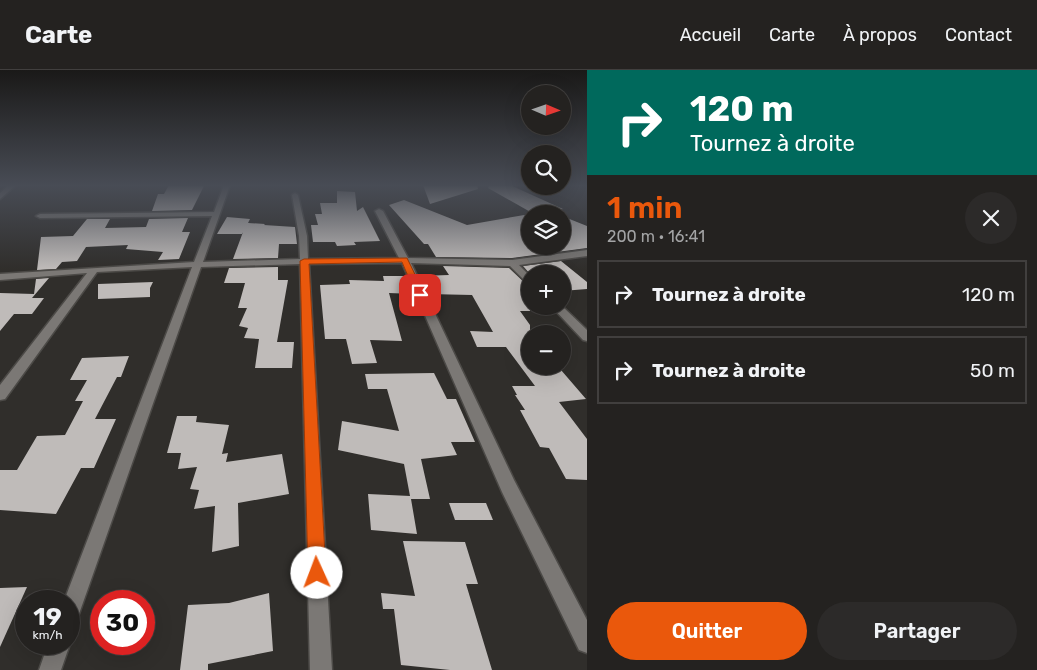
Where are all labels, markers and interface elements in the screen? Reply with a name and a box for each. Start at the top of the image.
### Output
text: Carte [25,21,92,49]
text: Accueil [680,24,741,46]
text: Carte [769,24,815,46]
text: À propos [843,24,917,46]
text: Contact [945,24,1012,46]
north arrow [521,85,571,135]
map controls [521,85,571,375]
text: 120 m [690,88,793,130]
icon: right [607,90,672,155]
text: Tournez à droite [690,130,855,157]
button: search [521,145,571,195]
text: 1 min [607,190,682,226]
button: close [965,192,1017,244]
button: layers [521,205,571,255]
text: 200 m · 16:41 [607,227,705,246]
button: + [521,265,571,315]
pin [399,274,441,316]
icon: right [609,280,637,308]
icon: arrive [406,281,434,309]
text: Tournez à droite [652,283,806,306]
text: 120 m [962,283,1015,306]
button: − [521,325,571,375]
icon: right [609,356,637,384]
text: Tournez à droite [652,359,806,382]
text: 50 m [970,359,1015,382]
position arrow [290,546,342,598]
speed limit sign: 30 [90,590,155,655]
text: 19 [33,602,62,631]
button: Quitter [607,602,807,660]
button: Partager [817,602,1017,660]
text: km/h [33,628,62,642]

